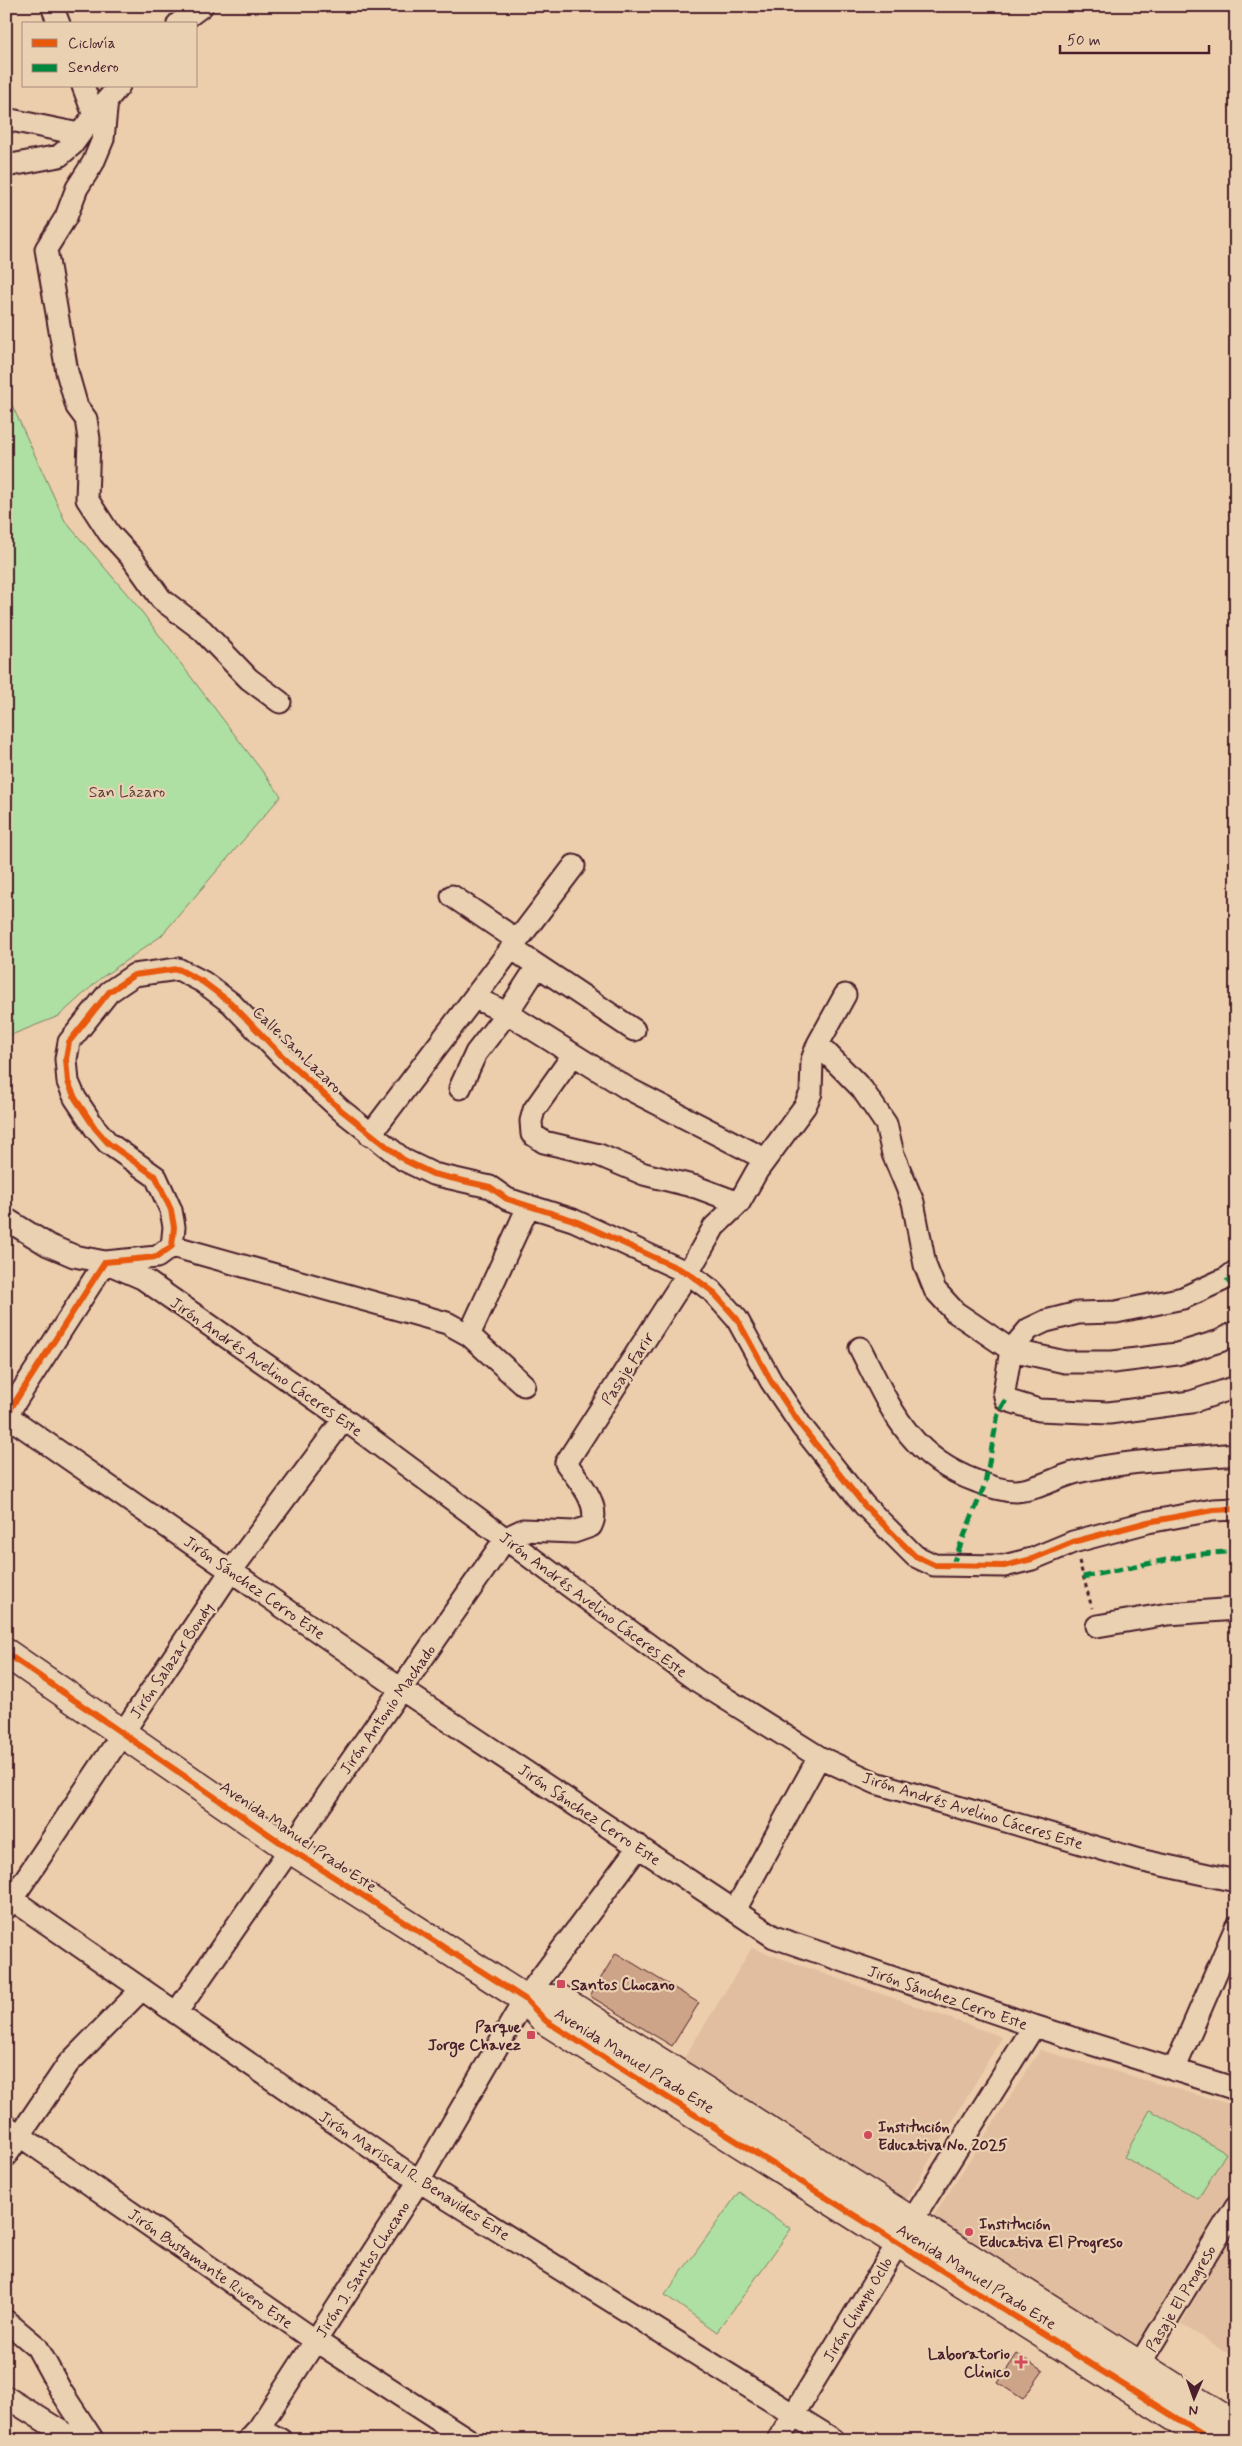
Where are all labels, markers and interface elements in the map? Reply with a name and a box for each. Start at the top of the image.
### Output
legend [22,22,198,88]
scale bar [1060,22,1208,54]
text: 50 m [1067,31,1101,51]
text: Ciclovía [68,34,116,54]
text: Sendero [68,58,119,78]
park label: San Lázaro [89,782,165,803]
street label: Calle San Lazaro [248,1002,346,1098]
street label: Jirón Andrés Avelino Cáceres Este [166,1293,366,1442]
street label: Pasaje Farir [597,1328,660,1409]
street label: Jirón Andrés Avelino Cáceres Este [495,1528,691,1683]
street label: Jirón Sánchez Cerro Este [179,1531,329,1645]
street label: Jirón Salazar Bondy [126,1599,219,1723]
street label: Jirón Antonio Machado [335,1641,441,1779]
street label: Jirón Sánchez Cerro Este [514,1760,665,1871]
street label: Jirón Andrés Avelino Cáceres Este [859,1768,1086,1855]
street label: Avenida Manuel Prado Este [216,1777,381,1898]
street label: Jirón Sánchez Cerro Este [865,1961,1031,2036]
place label: Santos Chocano [571,1975,675,1996]
marker: Santos Chocano [555,1978,567,1990]
street label: Avenida Manuel Prado Este [550,2003,718,2119]
place label: Parque Jorge Chavez [428,2017,521,2058]
marker: Parque Jorge Chavez [525,2029,537,2041]
street label: Jirón Mariscal R. Benavides Este [315,2107,514,2246]
place label: Institución Educativa No. 2025 [878,2117,1008,2156]
marker: Institución Educativa No. 2025 [862,2129,874,2141]
street label: Jirón J. Santos Chocano [311,2198,415,2342]
street label: Jirón Bustamante Rivero Este [124,2204,297,2334]
place label: Institución Educativa El Progreso [979,2214,1123,2254]
street label: Avenida Manuel Prado Este [892,2219,1060,2335]
marker: Institución Educativa El Progreso [963,2226,975,2238]
street label: Pasaje El Progreso [1141,2241,1222,2356]
street label: Jirón Chimpu Ocllo [819,2253,898,2366]
place label: Laboratorio Clinico [928,2344,1010,2383]
marker: Laboratorio Clinico [1014,2355,1028,2369]
north arrow [1170,2374,1220,2424]
text: N [1189,2401,1199,2419]

